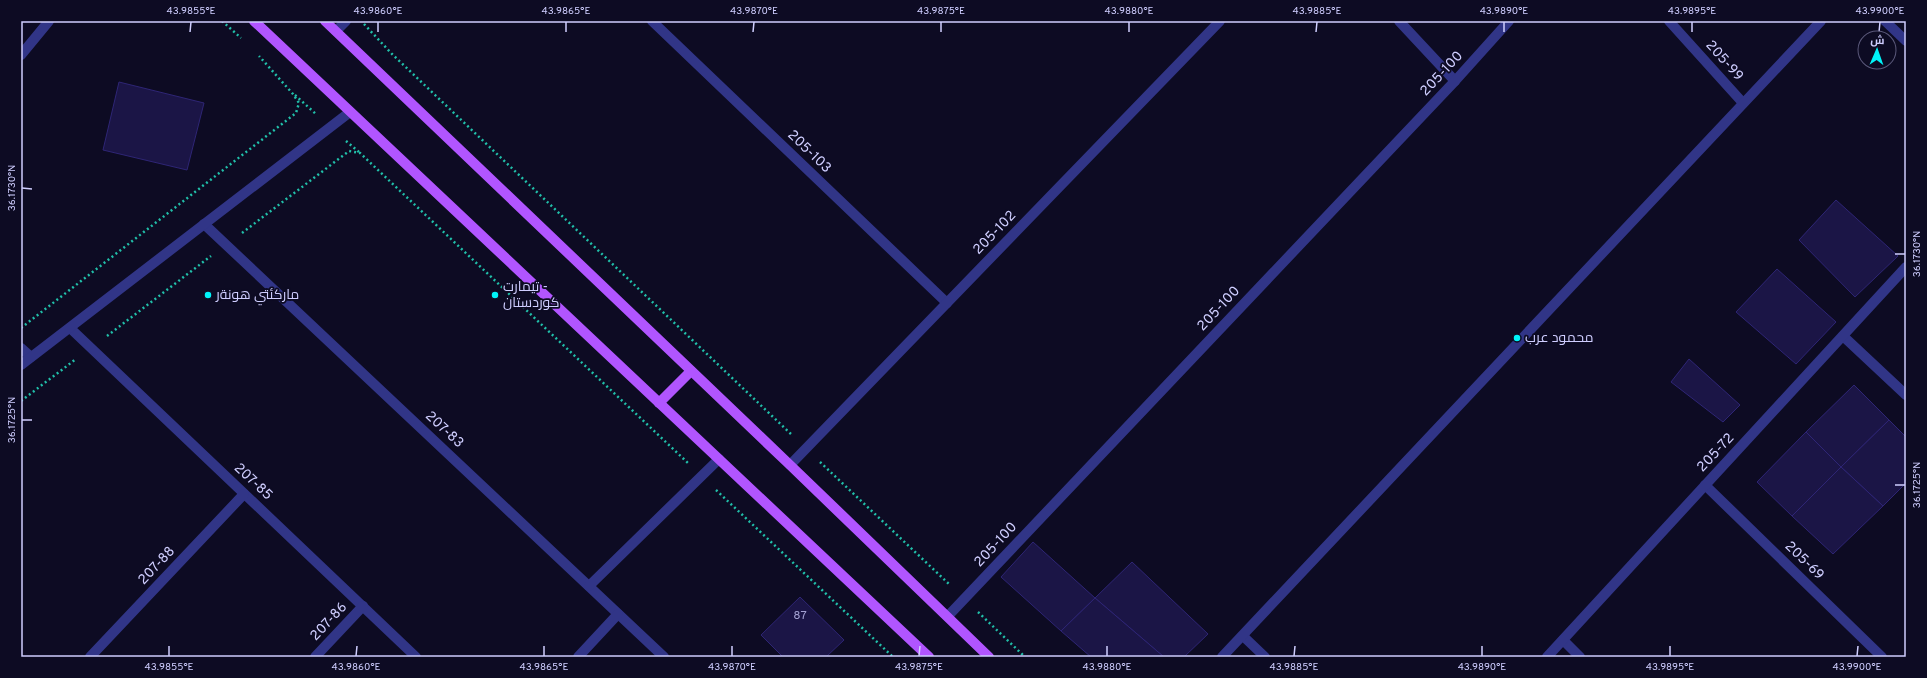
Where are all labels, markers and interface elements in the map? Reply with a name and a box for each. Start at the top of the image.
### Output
text: 43.9855°E [166,5,216,18]
text: 43.9860°E [354,5,402,18]
text: 43.9865°E [542,5,590,18]
text: 43.9870°E [730,5,778,18]
text: 43.9875°E [917,5,965,18]
text: 43.9880°E [1104,5,1154,18]
text: 43.9885°E [1293,5,1341,18]
text: 43.9890°E [1480,5,1528,18]
text: 43.9895°E [1668,5,1716,18]
text: 43.9900°E [1855,5,1905,18]
north arrow [1857,30,1897,70]
text: ش [1870,34,1885,48]
street label: 205-99 [1701,37,1747,85]
street label: 205-100 [1417,48,1467,100]
street label: 205-103 [783,127,835,177]
text: 36.1730°N [6,165,19,211]
street label: 205-102 [970,207,1020,259]
text: 36.1730°N [1911,231,1924,277]
place label: تیمارت - کوردستان [503,279,559,312]
street label: 205-100 [1194,283,1244,335]
place label: ماركئتي هونةر [215,287,299,306]
marker: ماركئتي هونةر [203,290,213,300]
marker: تیمارت - کوردستان [490,290,500,300]
place label: محمود عرب [1525,330,1594,347]
marker: محمود عرب [1512,333,1522,343]
text: 36.1725°N [6,397,19,443]
street label: 207-83 [421,408,467,452]
street label: 205-72 [1694,430,1738,476]
street label: 207-85 [230,460,276,504]
text: 36.1725°N [1911,462,1924,508]
street label: 205-100 [971,519,1021,571]
street label: 205-69 [1781,538,1827,584]
street label: 207-88 [135,543,179,589]
street label: 207-86 [307,599,351,645]
house number: 87 [793,608,807,624]
text: 43.9855°E [144,661,194,674]
text: 43.9860°E [332,661,380,674]
text: 43.9865°E [520,661,568,674]
text: 43.9870°E [708,661,756,674]
text: 43.9875°E [895,661,943,674]
text: 43.9880°E [1082,661,1132,674]
text: 43.9885°E [1270,661,1318,674]
text: 43.9890°E [1458,661,1506,674]
text: 43.9895°E [1646,661,1694,674]
text: 43.9900°E [1832,661,1882,674]

